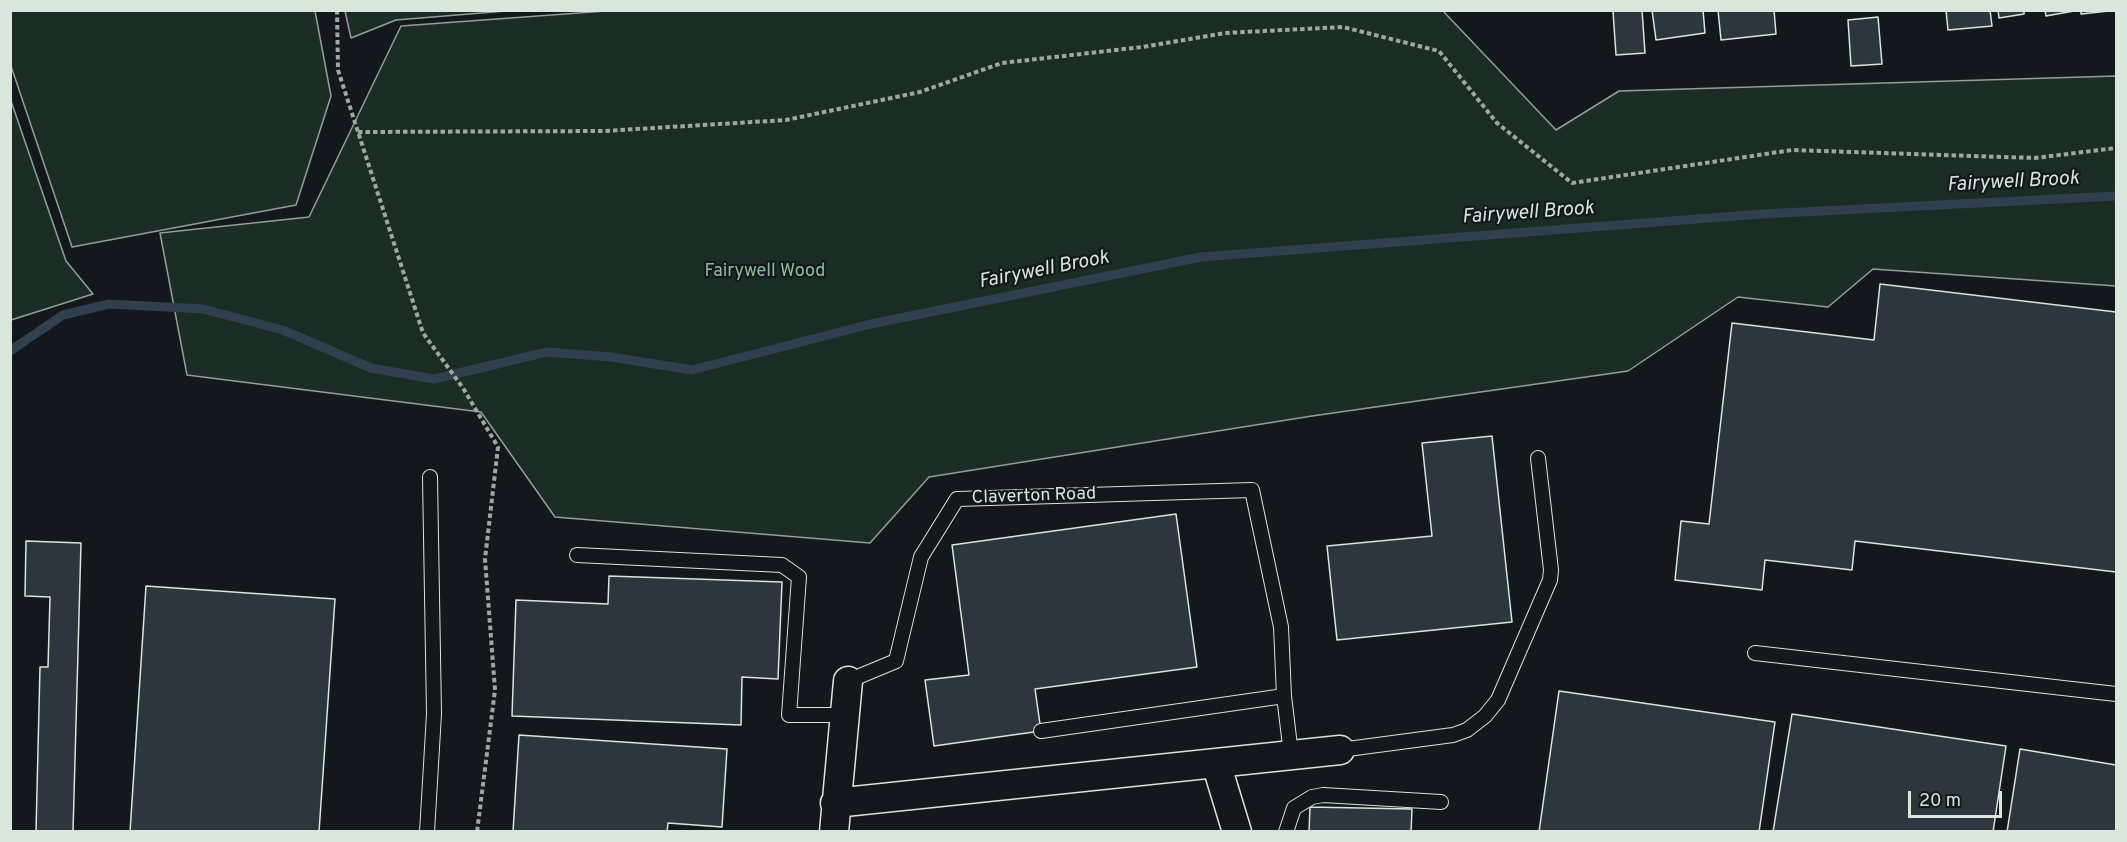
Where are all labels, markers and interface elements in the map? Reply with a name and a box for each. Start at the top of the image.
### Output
water label: Fairywell Brook [1946,168,2080,198]
water label: Fairywell Brook [1461,197,1595,231]
water label: Fairywell Brook [977,247,1111,295]
park label: Fairywell Wood [705,261,825,283]
street label: Claverton Road [971,484,1097,510]
scale bar [1911,779,2006,817]
text: 20 m [1919,790,1961,813]

